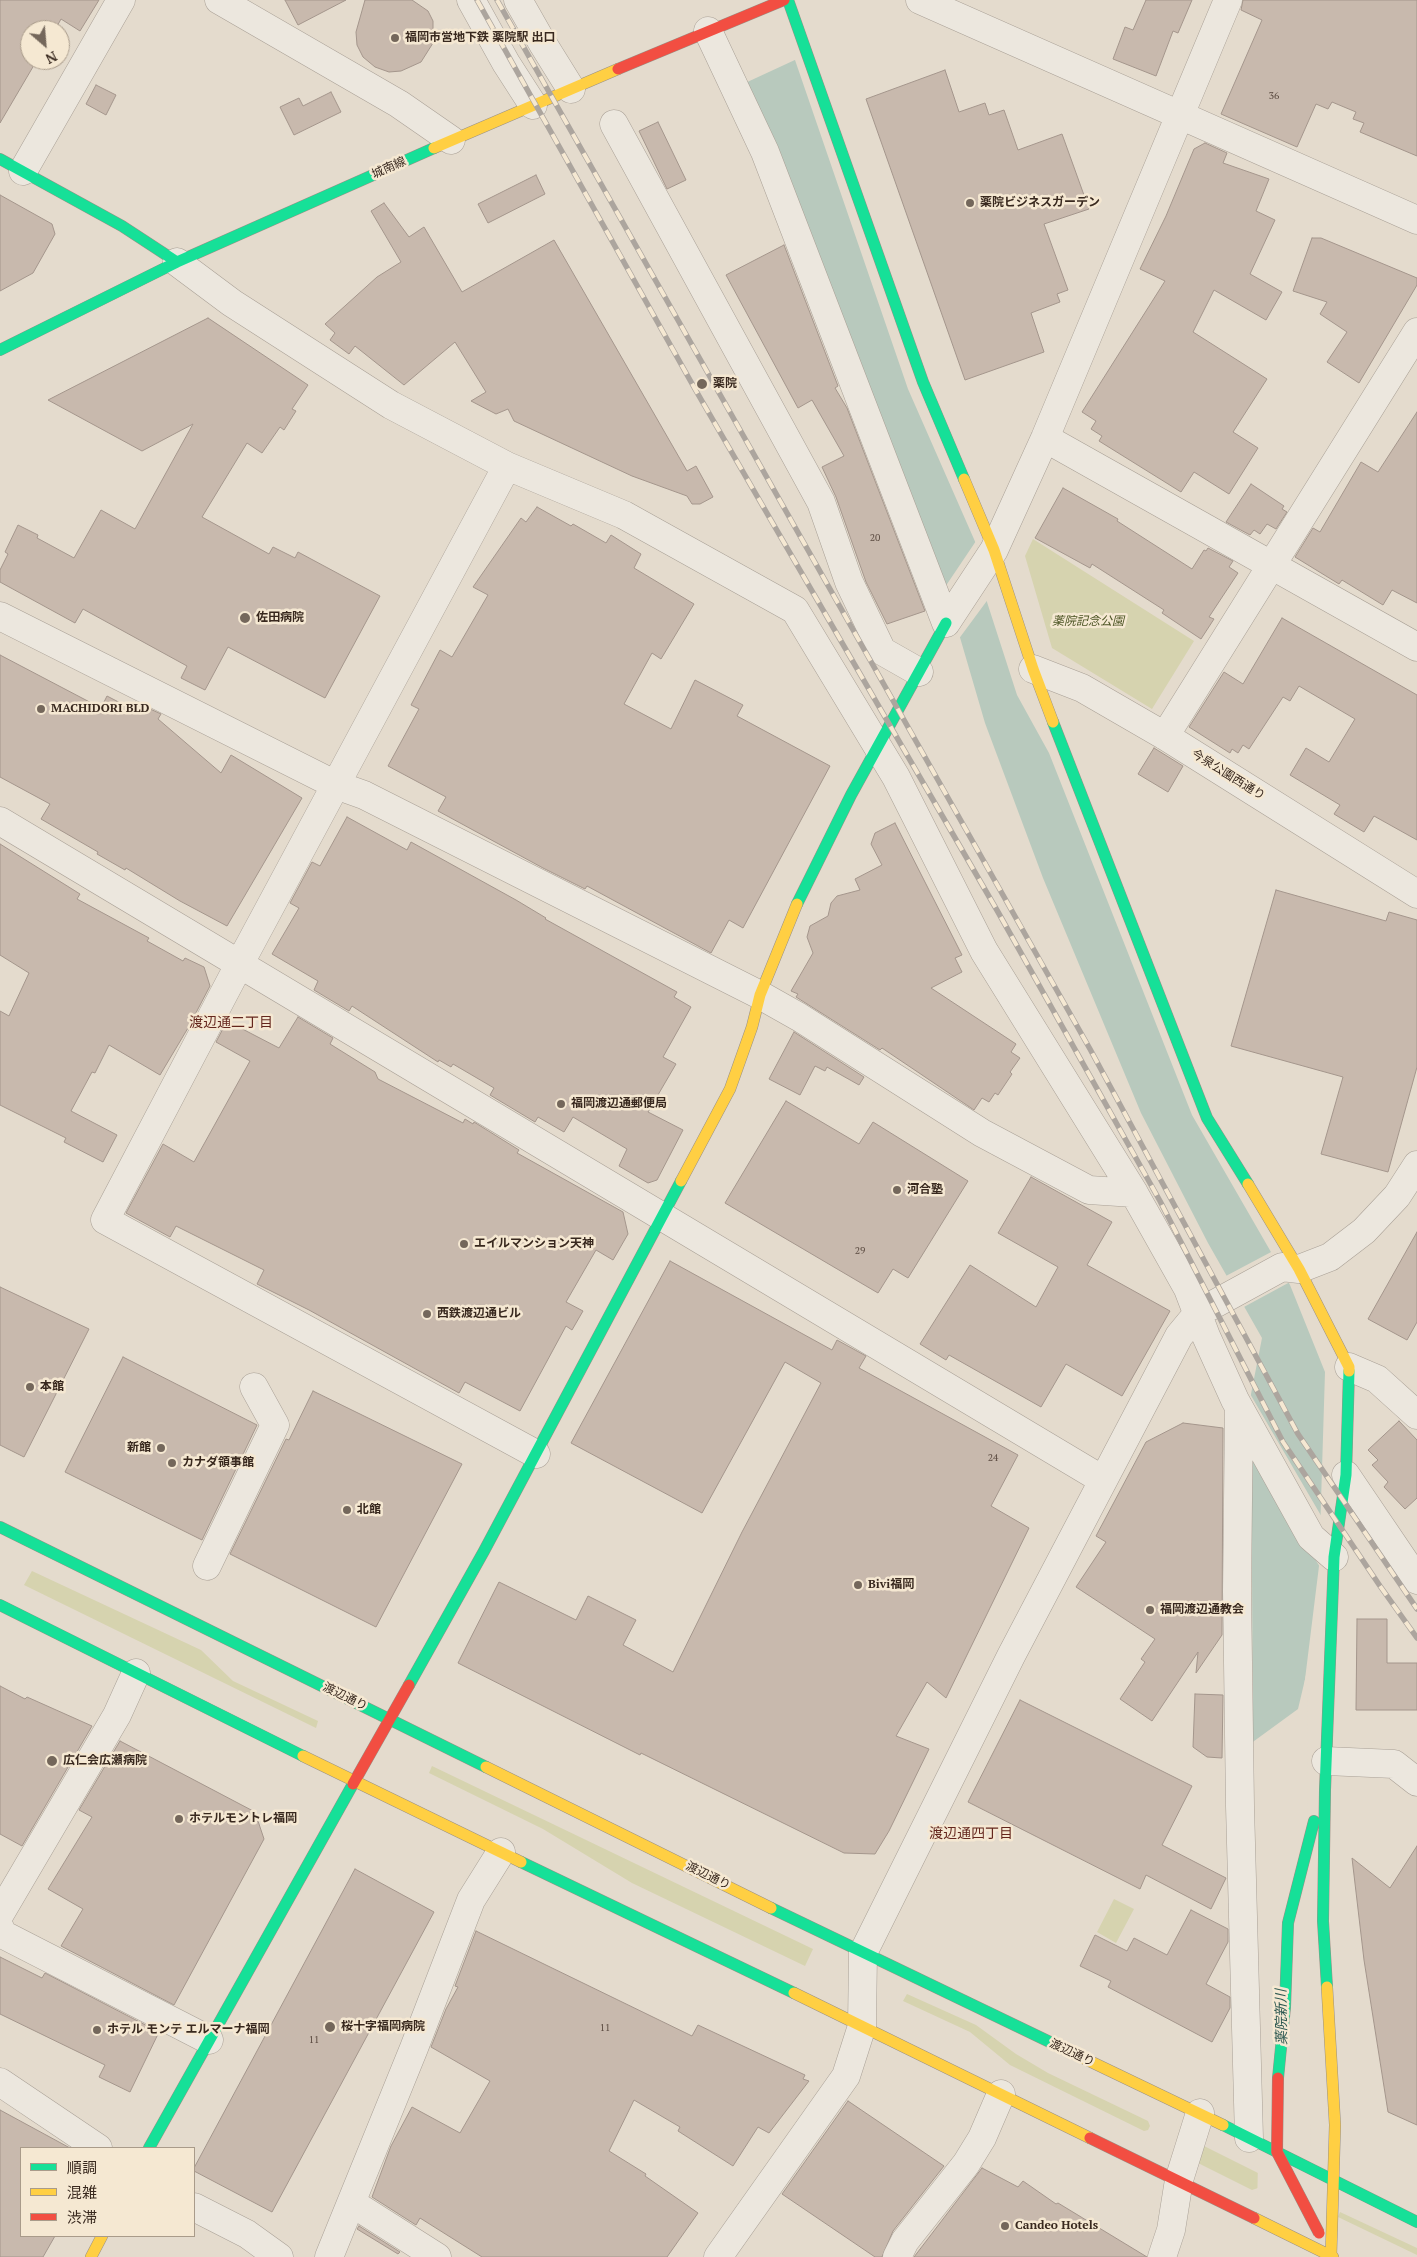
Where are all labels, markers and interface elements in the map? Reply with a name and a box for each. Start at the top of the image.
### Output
north arrow [20,20,70,70]
place label: 福岡市営地下鉄 薬院駅 出口 [405,31,555,45]
marker: 福岡市営地下鉄 薬院駅 出口 [389,32,401,44]
text: N [43,47,61,69]
house number: 36 [1269,90,1279,102]
street label: 城南線 [370,154,408,182]
place label: 薬院ビジネスガーデン [980,196,1100,210]
marker: 薬院ビジネスガーデン [964,197,976,209]
marker: 薬院 [695,377,709,391]
place label: 薬院 [713,377,737,391]
house number: 20 [870,532,880,544]
marker: 佐田病院 [238,611,252,625]
place label: 佐田病院 [256,611,304,625]
park label: 薬院記念公園 [1052,615,1124,629]
place label: MACHIDORI BLD [51,702,149,716]
marker: MACHIDORI BLD [35,703,47,715]
street label: 今泉公園西通り [1189,747,1267,803]
district label: 渡辺通二丁目 [189,1015,273,1031]
place label: 福岡渡辺通郵便局 [571,1097,667,1111]
marker: 福岡渡辺通郵便局 [555,1098,567,1110]
place label: 河合塾 [907,1183,943,1197]
marker: 河合塾 [891,1184,903,1196]
place label: エイルマンション天神 [474,1237,594,1251]
marker: エイルマンション天神 [458,1238,470,1250]
house number: 29 [855,1245,865,1257]
place label: 西鉄渡辺通ビル [437,1307,521,1321]
marker: 西鉄渡辺通ビル [421,1308,433,1320]
place label: 本館 [40,1380,64,1394]
marker: 本館 [24,1381,36,1393]
place label: 新館 [127,1441,151,1455]
marker: 新館 [155,1442,167,1454]
house number: 24 [988,1452,998,1464]
place label: カナダ領事館 [182,1456,254,1470]
marker: カナダ領事館 [166,1457,178,1469]
place label: 北館 [357,1503,381,1517]
marker: 北館 [341,1504,353,1516]
place label: Bivi福岡 [868,1578,914,1592]
marker: Bivi福岡 [852,1579,864,1591]
place label: 福岡渡辺通教会 [1160,1603,1244,1617]
marker: 福岡渡辺通教会 [1144,1604,1156,1616]
street label: 渡辺通り [320,1680,370,1714]
marker: 広仁会広瀬病院 [45,1754,59,1768]
place label: 広仁会広瀬病院 [63,1754,147,1768]
place label: ホテルモントレ福岡 [189,1812,297,1826]
marker: ホテルモントレ福岡 [173,1813,185,1825]
district label: 渡辺通四丁目 [929,1826,1013,1842]
street label: 渡辺通り [683,1859,733,1893]
water label: 薬院新川 [1273,1989,1291,2045]
marker: 桜十字福岡病院 [323,2020,337,2034]
place label: 桜十字福岡病院 [341,2020,425,2034]
house number: 11 [600,2022,610,2034]
place label: ホテル モンテ エルマーナ福岡 [107,2023,269,2037]
marker: ホテル モンテ エルマーナ福岡 [91,2024,103,2036]
house number: 11 [309,2034,319,2046]
street label: 渡辺通り [1047,2036,1097,2070]
legend [20,2147,195,2237]
text: 順調 [67,2157,97,2177]
text: 混雑 [67,2182,97,2202]
text: 渋滞 [67,2207,97,2227]
place label: Candeo Hotels [1015,2219,1098,2233]
marker: Candeo Hotels [999,2220,1011,2232]

